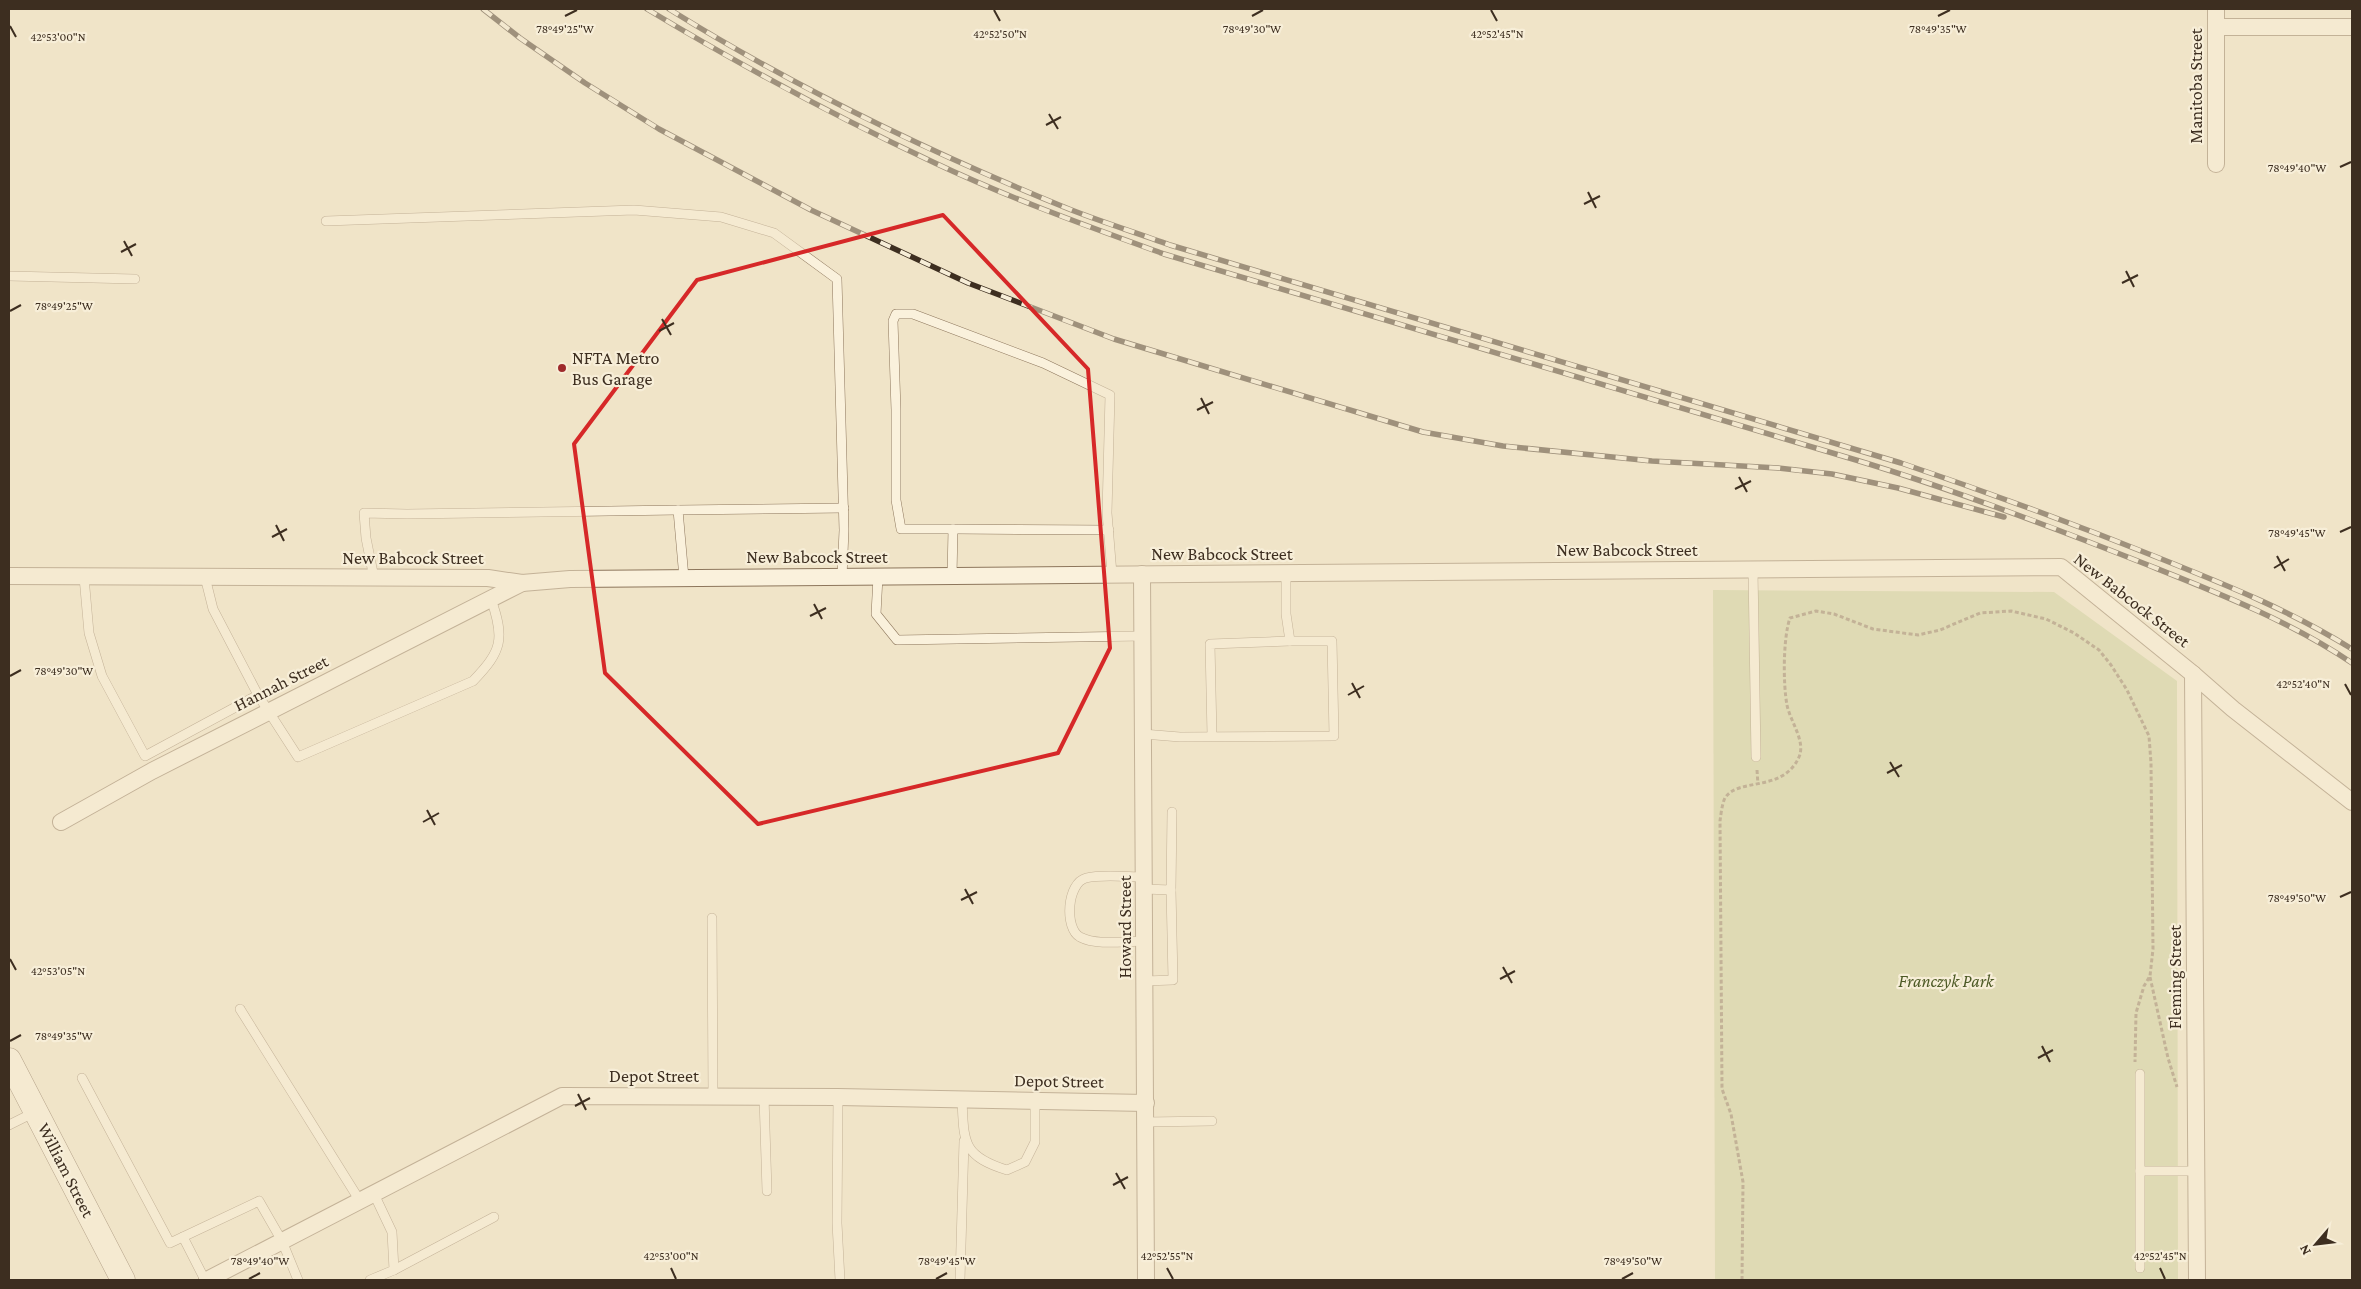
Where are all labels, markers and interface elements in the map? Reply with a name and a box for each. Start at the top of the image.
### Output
text: 78°49'25"W [536,22,594,36]
text: 78°49'30"W [1223,22,1281,36]
text: 78°49'35"W [1909,22,1967,36]
text: 42°52'50"N [973,27,1027,41]
text: 42°52'45"N [1470,27,1524,41]
street label: Manitoba Street [2186,27,2206,144]
text: 42°53'00"N [30,30,86,44]
text: 78°49'40"W [2268,161,2326,175]
text: 78°49'25"W [35,299,93,313]
place label: NFTA Metro Bus Garage [572,348,659,389]
marker: NFTA Metro Bus Garage [556,362,568,374]
text: 78°49'45"W [2268,526,2326,540]
street label: New Babcock Street [1556,540,1699,560]
street label: New Babcock Street [1151,544,1294,564]
street label: New Babcock Street [746,547,889,567]
street label: New Babcock Street [342,548,485,568]
street label: New Babcock Street [2070,549,2195,652]
street label: Hannah Street [231,650,332,715]
text: 78°49'30"W [35,664,93,678]
text: 42°52'40"N [2276,677,2330,691]
street label: Howard Street [1115,874,1135,979]
text: 78°49'50"W [2268,891,2326,905]
street label: Fleming Street [2165,924,2185,1029]
text: 42°53'05"N [31,964,85,978]
park label: Franczyk Park [1898,971,1995,991]
text: 78°49'35"W [35,1029,93,1043]
street label: Depot Street [609,1066,700,1086]
street label: Depot Street [1014,1070,1105,1092]
street label: William Street [34,1119,99,1222]
north arrow [2291,1219,2341,1269]
text: N [2295,1242,2314,1258]
text: 42°53'00"N [643,1249,699,1263]
text: 42°52'55"N [1141,1249,1194,1263]
text: 42°52'45"N [2133,1249,2187,1263]
text: 78°49'40"W [231,1254,289,1268]
text: 78°49'45"W [918,1254,976,1268]
text: 78°49'50"W [1604,1254,1662,1268]

